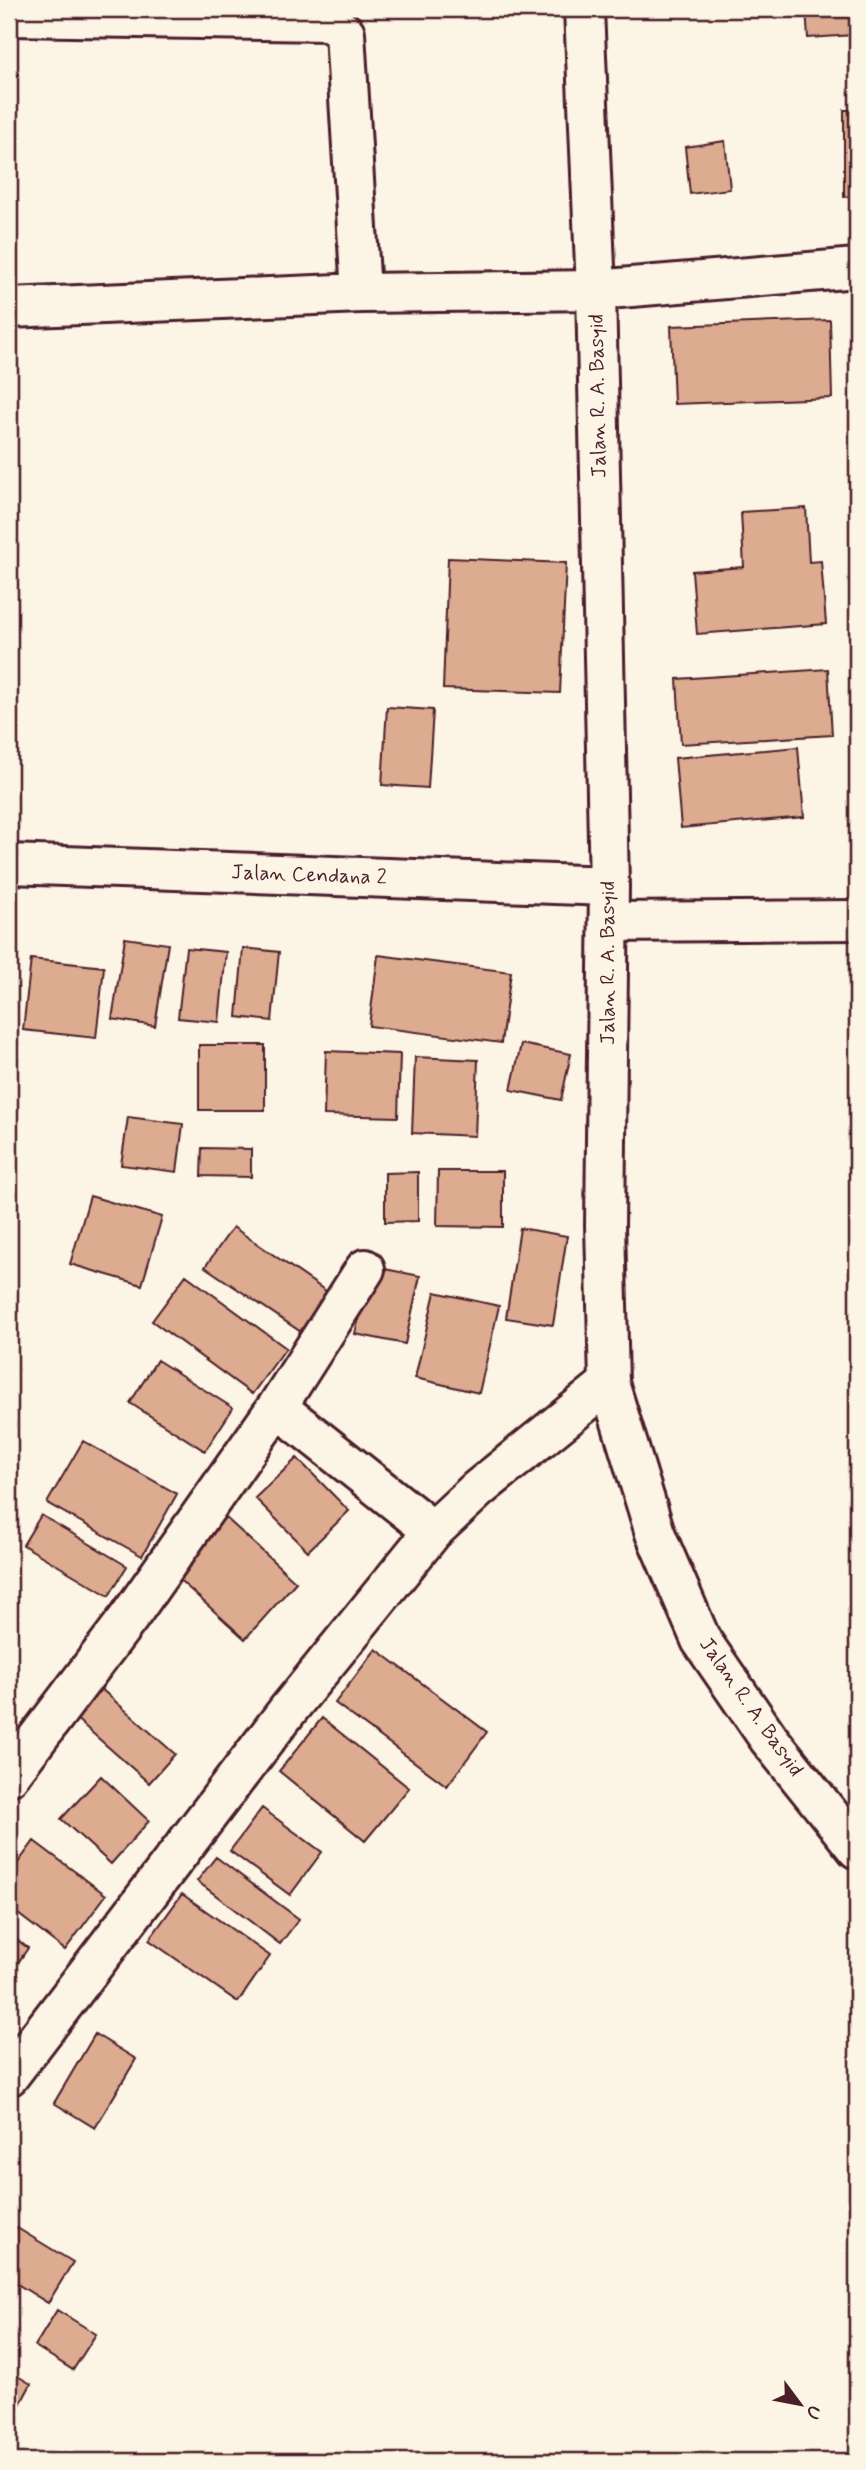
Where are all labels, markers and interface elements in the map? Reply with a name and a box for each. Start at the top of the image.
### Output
street label: Jalan R. A. Basyid [583,314,613,478]
street label: Jalan Cendana 2 [231,858,387,892]
street label: Jalan R. A. Basyid [594,881,622,1045]
street label: Jalan R. A. Basyid [692,1632,810,1782]
north arrow [764,2368,834,2438]
text: U [799,2400,827,2424]

